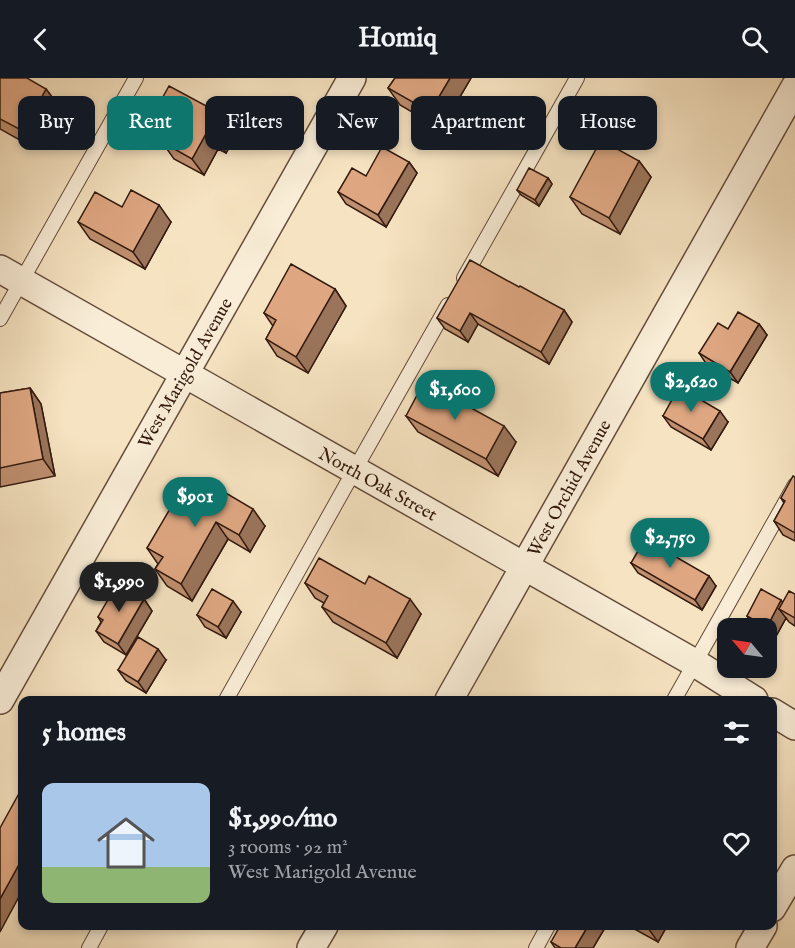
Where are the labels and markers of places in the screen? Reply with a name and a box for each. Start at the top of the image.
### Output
pin: $2,620 [642,362,740,413]
pin: $1,600 [406,370,504,421]
pin: $901 [159,477,231,528]
pin: $2,750 [621,518,719,569]
pin: $1,990 [70,562,168,613]

